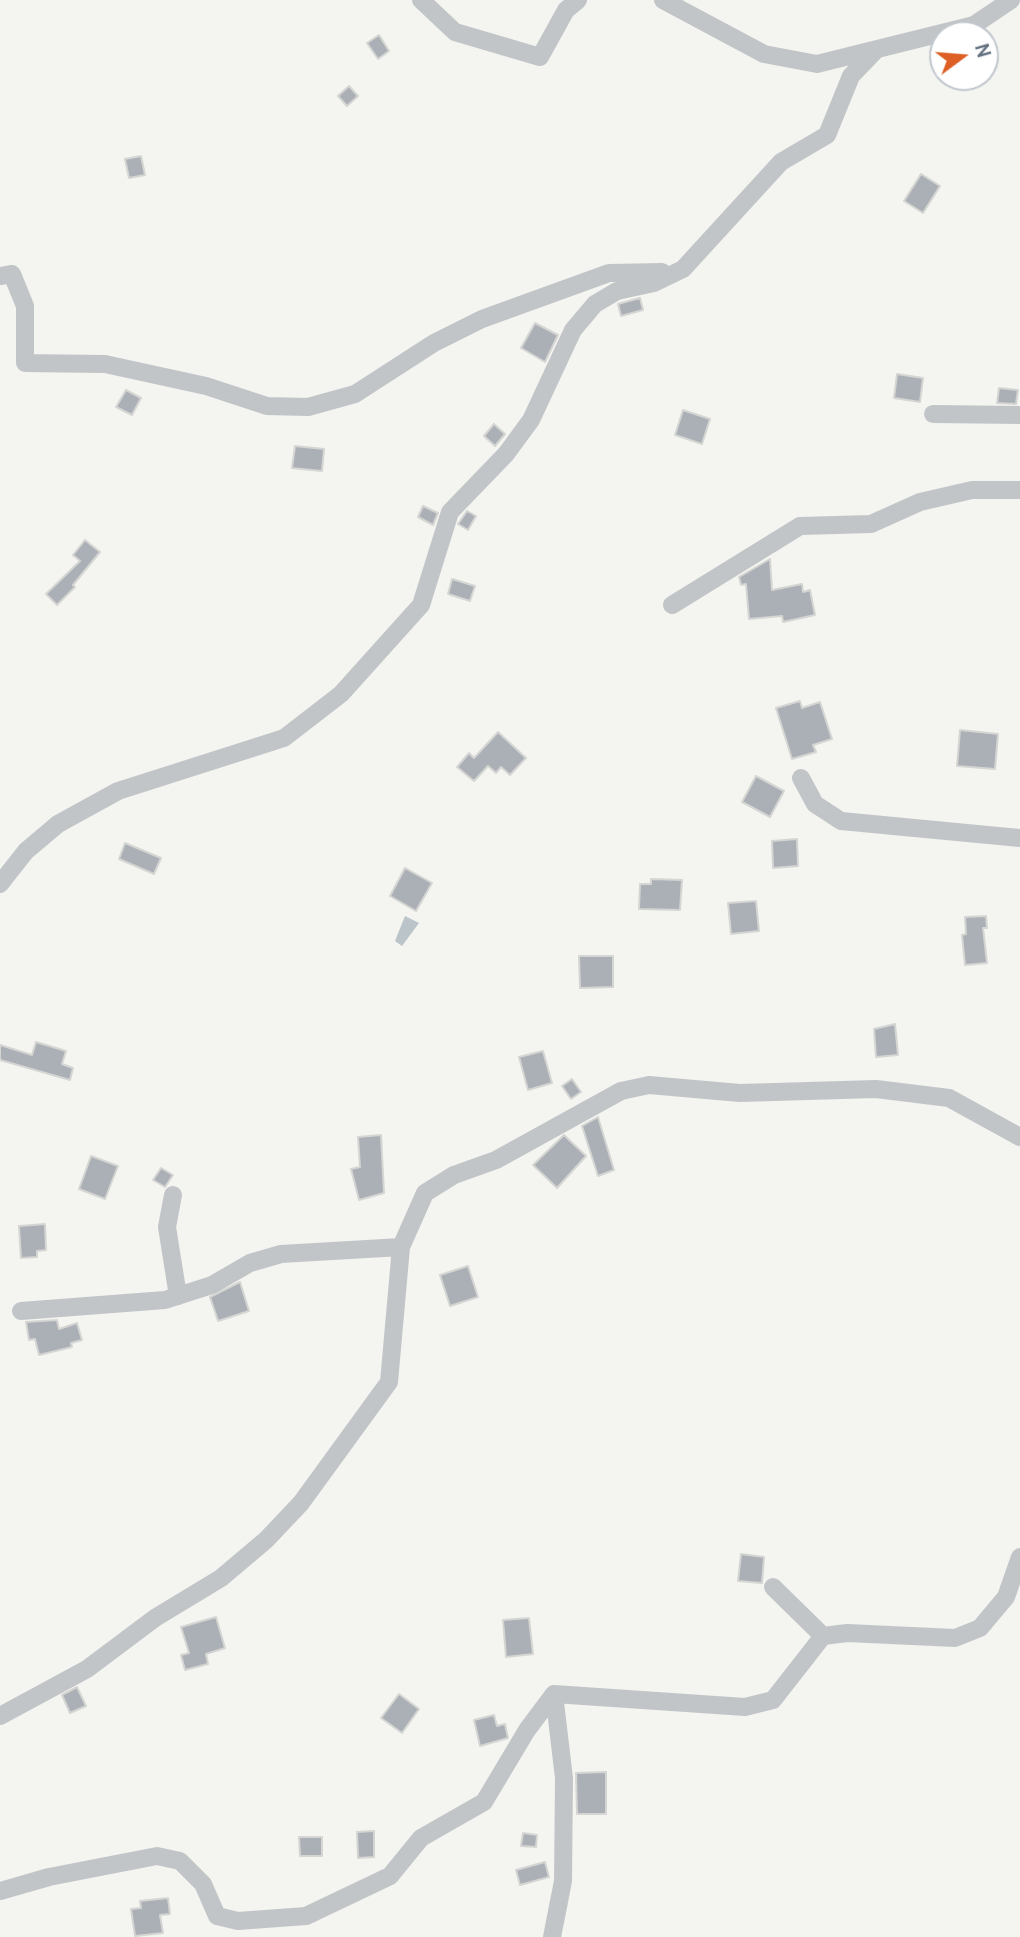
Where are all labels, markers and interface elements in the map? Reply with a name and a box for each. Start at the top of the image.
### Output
north arrow [929,21,999,91]
text: N [970,41,996,60]

